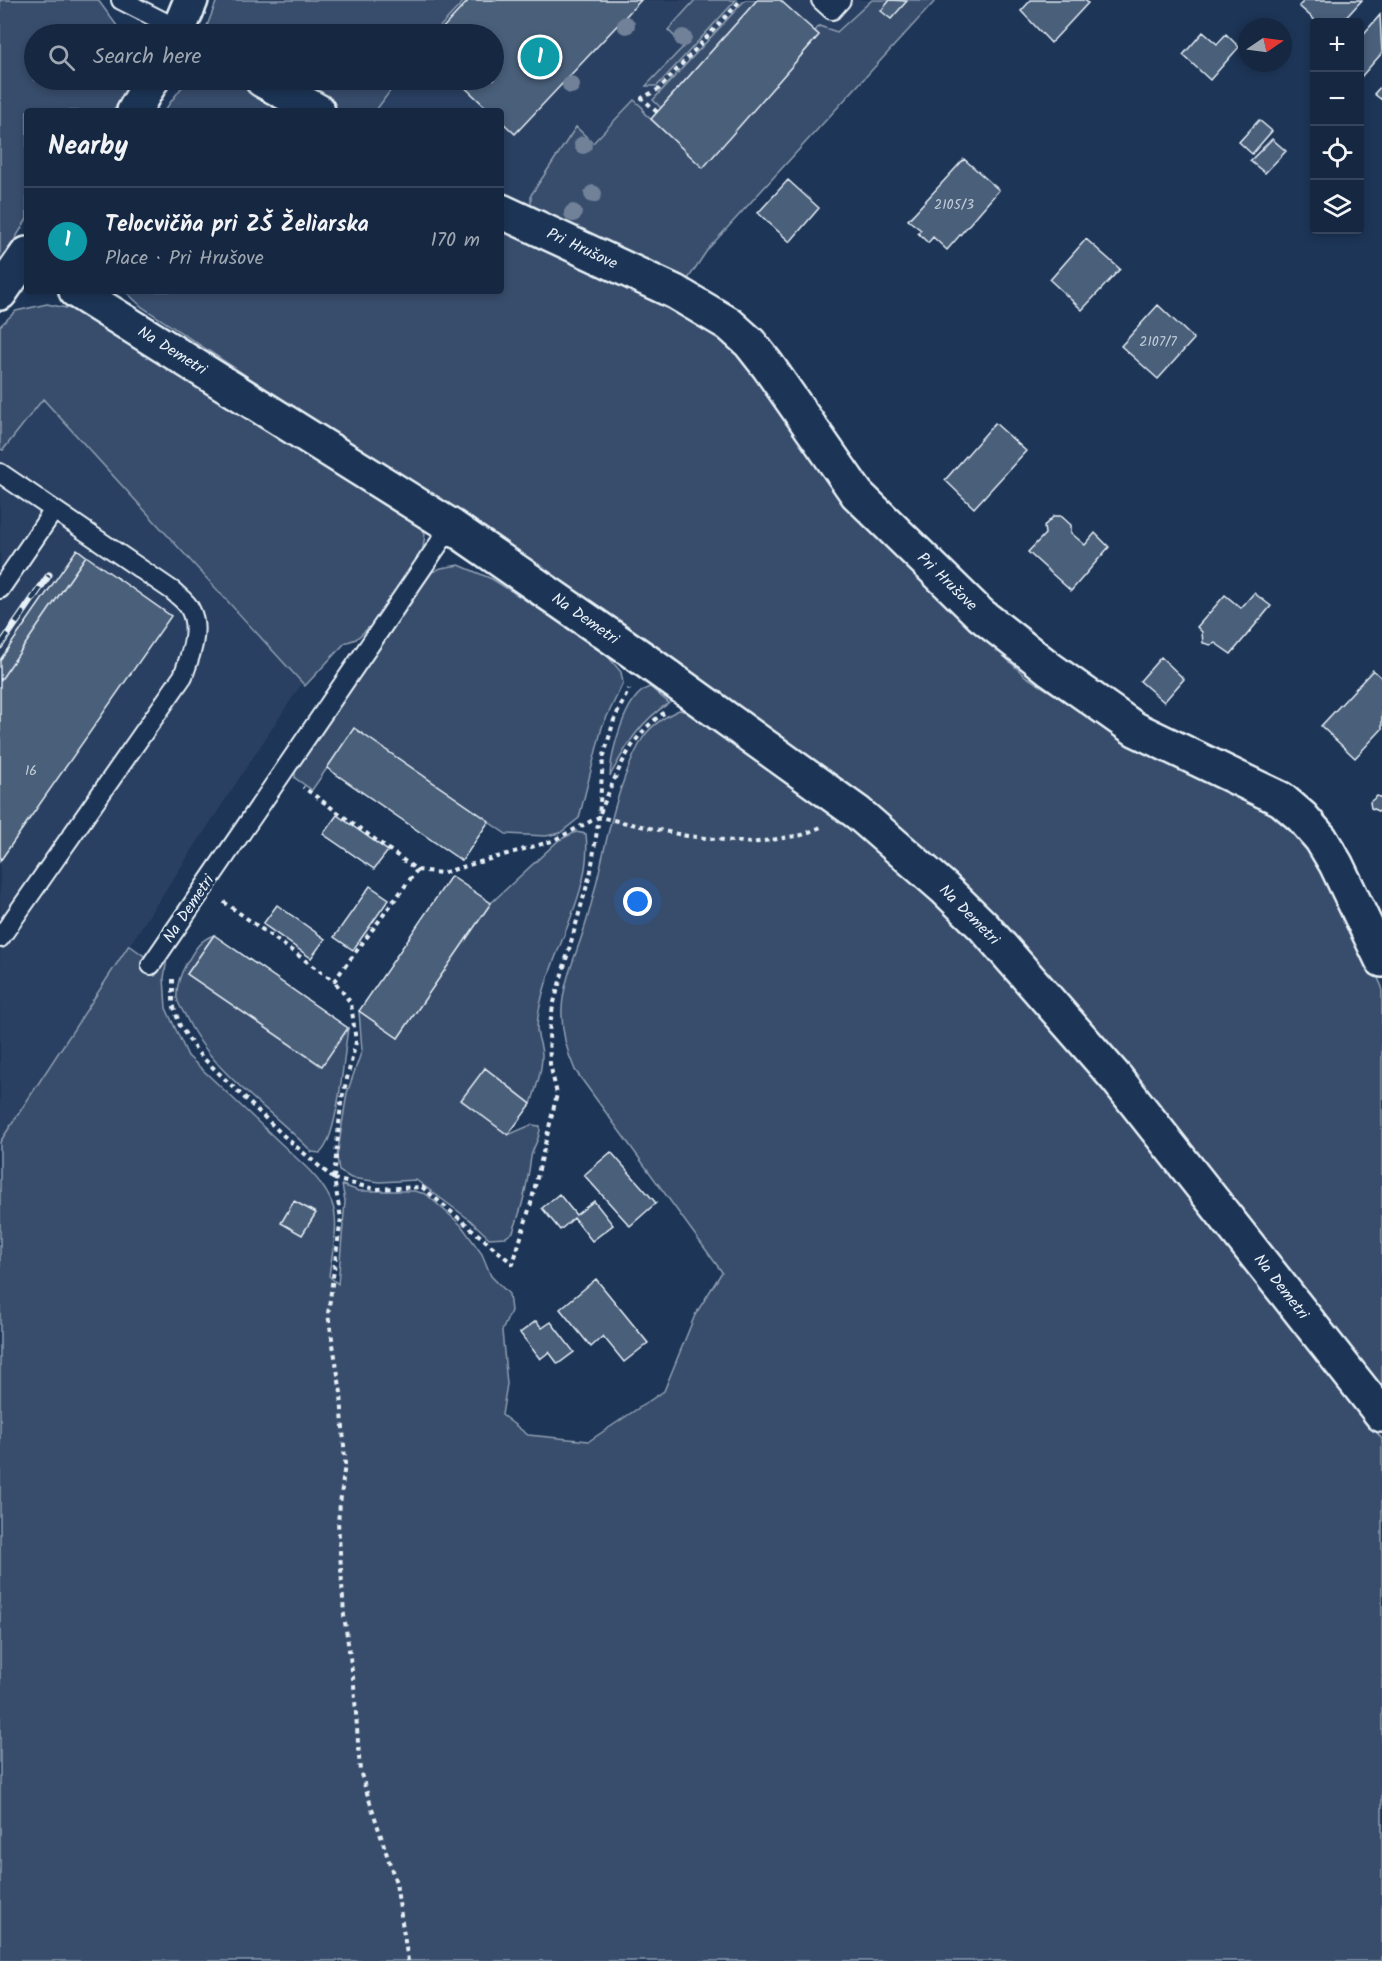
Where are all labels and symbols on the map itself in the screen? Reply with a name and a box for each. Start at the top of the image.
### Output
north arrow [1238,18,1292,72]
pin: 1 [520,34,560,80]
house number: 2105/3 [934,194,974,216]
street label: Pri Hrušove [542,222,622,276]
street label: Na Demetri [133,320,212,383]
house number: 2107/7 [1139,331,1177,353]
street label: Pri Hrušove [911,547,983,617]
street label: Na Demetri [546,587,625,652]
house number: 16 [25,760,37,782]
street label: Na Demetri [157,869,222,948]
street label: Na Demetri [933,879,1006,952]
your location [623,887,652,916]
street label: Na Demetri [1247,1249,1315,1326]

